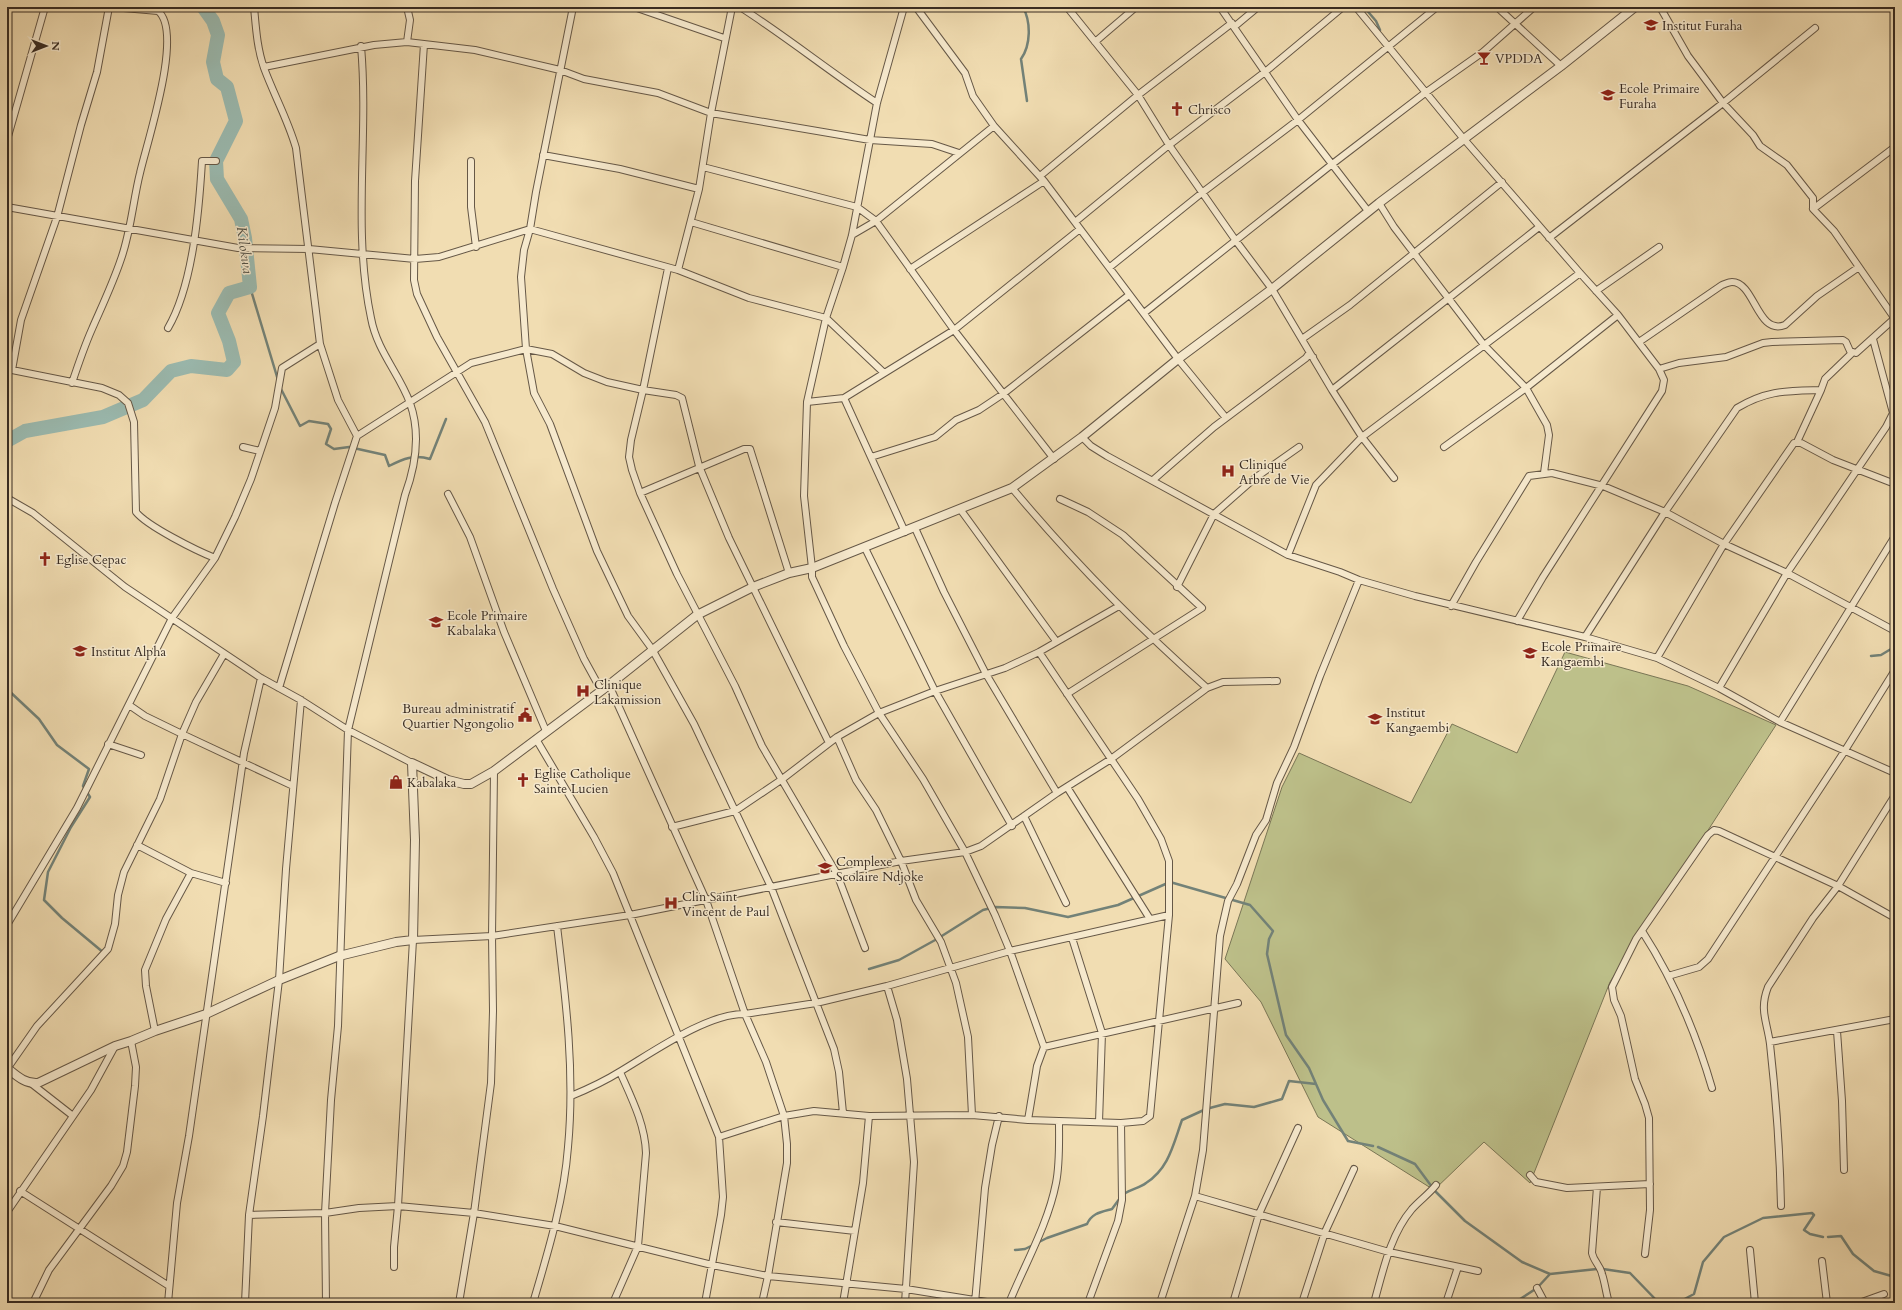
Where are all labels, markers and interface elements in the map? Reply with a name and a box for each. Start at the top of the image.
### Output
school or university icon: Institut Furaha [1643,17,1659,33]
place label: Institut Furaha [1662,17,1743,35]
north arrow [26,26,66,66]
text: N [48,41,63,51]
bar icon: VPDDA [1476,50,1492,66]
place label: VPDDA [1495,50,1543,68]
place label: Ecole Primaire Furaha [1619,80,1700,113]
school or university icon: Ecole Primaire Furaha [1600,87,1616,103]
church icon: Chrisco [1169,101,1185,117]
place label: Chrisco [1188,101,1231,119]
water label: Kilokwa [232,225,257,275]
place label: Clinique Arbre de Vie [1239,456,1310,489]
hospital icon: Clinique Arbre de Vie [1220,463,1236,479]
church icon: Eglise Cepac [37,551,53,567]
place label: Eglise Cepac [56,551,126,569]
place label: Ecole Primaire Kabalaka [447,607,528,640]
school or university icon: Ecole Primaire Kabalaka [428,614,444,630]
place label: Ecole Primaire Kangaembi [1541,638,1622,671]
school or university icon: Institut Alpha [72,643,88,659]
place label: Institut Alpha [91,643,166,661]
school or university icon: Ecole Primaire Kangaembi [1522,645,1538,661]
place label: Clinique Lakamission [594,676,662,709]
hospital icon: Clinique Lakamission [575,683,591,699]
place label: Bureau administratif Quartier Ngongolio [402,700,516,733]
place label: Institut Kangaembi [1386,704,1449,737]
public building icon: Bureau administratif Quartier Ngongolio [517,707,533,723]
school or university icon: Institut Kangaembi [1367,711,1383,727]
place label: Eglise Catholique Sainte Lucien [534,765,631,798]
church icon: Eglise Catholique Sainte Lucien [515,772,531,788]
shop icon: Kabalaka [388,774,404,790]
place label: Kabalaka [407,774,457,792]
place label: Complexe Scolaire Ndjoke [836,853,924,886]
school or university icon: Complexe Scolaire Ndjoke [817,860,833,876]
place label: Clin Saint Vincent de Paul [682,888,770,921]
hospital icon: Clin Saint Vincent de Paul [663,895,679,911]

